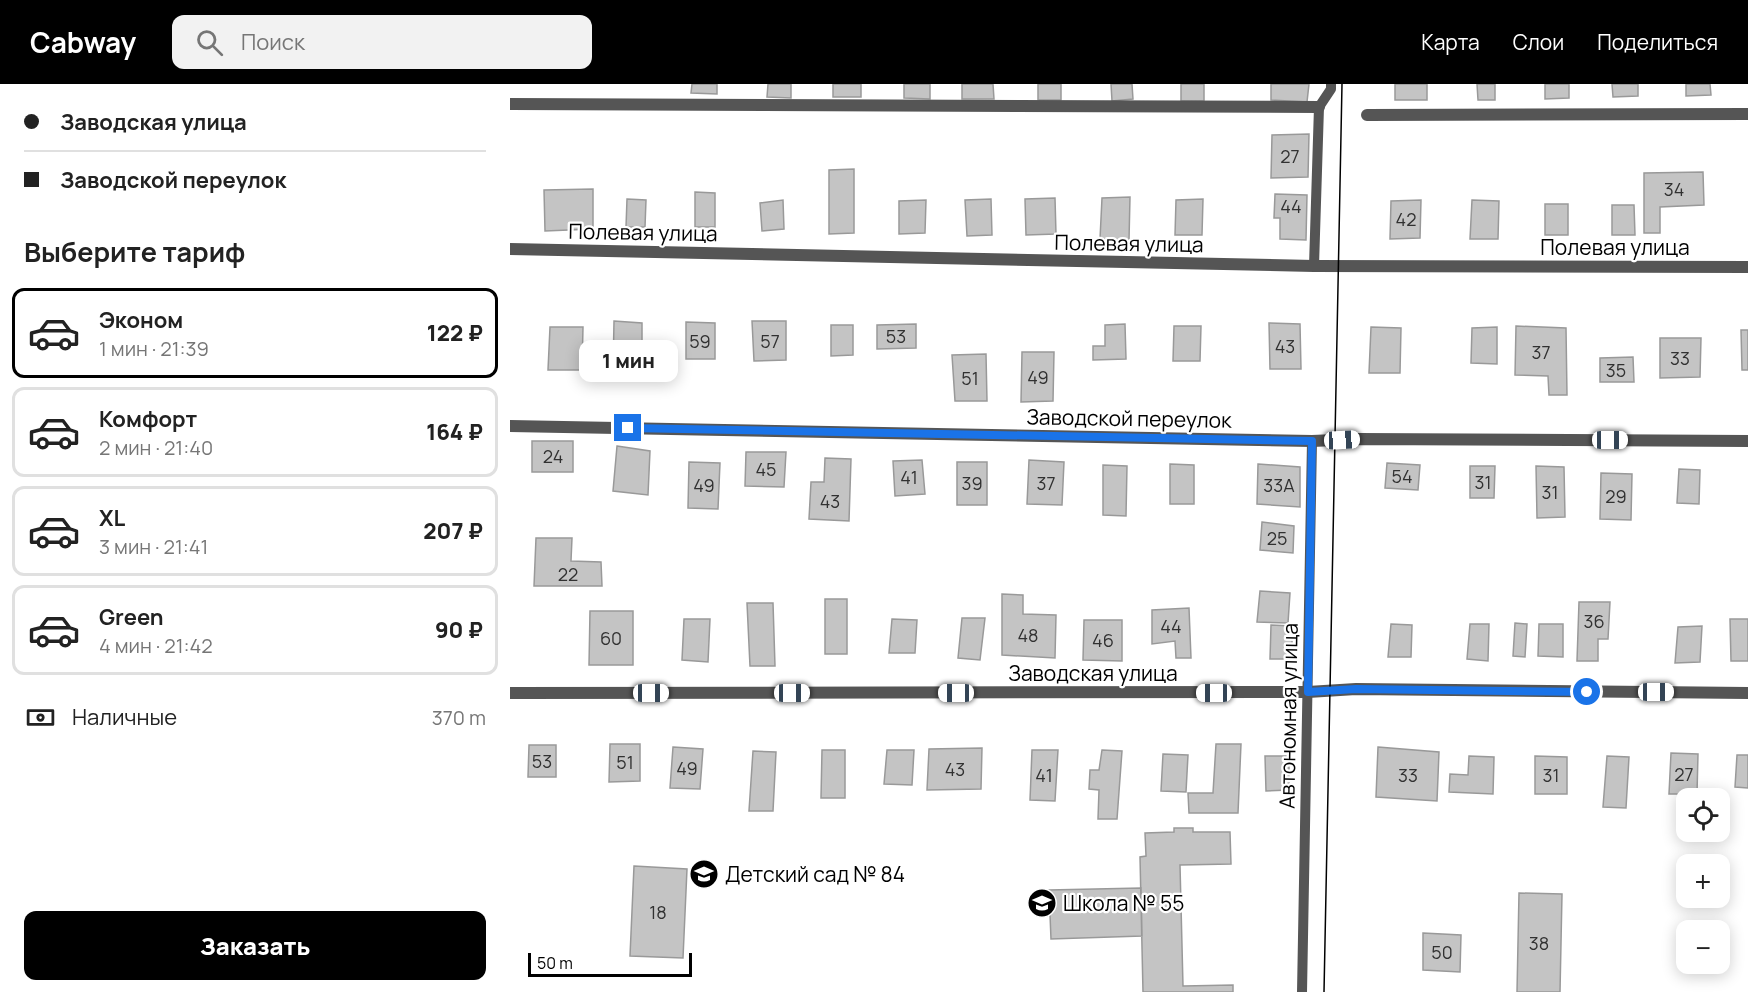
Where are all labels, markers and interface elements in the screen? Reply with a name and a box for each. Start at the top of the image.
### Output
search box [172,15,592,69]
text: Cabway [30,23,136,61]
icon: search [193,26,226,59]
text: Поиск [241,27,305,57]
text: Карта [1421,28,1480,56]
text: Слои [1513,28,1564,56]
text: Поделиться [1597,28,1718,56]
text: Заводская улица [60,107,247,137]
house number: 27 [1280,144,1300,168]
text: Заводской переулок [60,165,286,195]
house number: 34 [1664,177,1684,201]
house number: 44 [1280,194,1302,218]
house number: 42 [1396,207,1416,231]
street label: Полевая улица [568,217,718,247]
street label: Полевая улица [1054,228,1204,258]
text: Выберите тариф [24,233,245,270]
street label: Полевая улица [1540,233,1690,261]
text: Эконом [99,305,183,335]
icon: car [27,306,81,360]
text: 122 ₽ [427,318,483,348]
house number: 53 [886,324,906,348]
house number: 59 [689,329,711,353]
house number: 57 [760,329,780,353]
house number: 43 [1275,334,1295,358]
text: 1 мин · 21:39 [99,335,209,362]
house number: 37 [1532,340,1551,364]
callout: 1 мин [578,341,678,383]
house number: 33 [1670,346,1690,370]
text: 1 мин [602,347,655,374]
house number: 35 [1606,358,1626,382]
house number: 49 [1027,365,1049,389]
house number: 51 [961,366,979,390]
street label: Заводской переулок [1026,402,1232,434]
text: Комфорт [99,404,197,434]
icon: car [27,405,81,459]
route end [614,414,641,441]
text: 164 ₽ [426,417,483,447]
car [1324,430,1360,450]
car [1592,431,1628,449]
text: 2 мин · 21:40 [99,434,213,461]
house number: 24 [543,444,563,468]
house number: 45 [755,457,777,481]
house number: 54 [1391,464,1413,488]
house number: 41 [900,465,918,489]
house number: 31 [1475,470,1491,494]
house number: 39 [961,471,983,495]
house number: 37 [1037,471,1056,495]
house number: 49 [693,473,715,497]
house number: 33А [1263,473,1295,497]
house number: 31 [1542,480,1558,504]
house number: 29 [1605,484,1627,508]
house number: 43 [820,489,840,513]
text: XL [99,503,125,533]
icon: car [27,504,81,558]
text: 207 ₽ [423,516,483,546]
house number: 25 [1267,526,1287,550]
text: 3 мин · 21:41 [99,533,208,560]
house number: 22 [558,562,578,586]
text: Green [99,602,164,632]
icon: car [27,603,81,657]
house number: 36 [1583,609,1605,633]
house number: 44 [1160,614,1182,638]
text: 90 ₽ [435,615,483,645]
house number: 48 [1017,623,1039,647]
street label: Автономная улица [1272,623,1304,809]
house number: 60 [600,626,622,650]
house number: 46 [1092,628,1114,652]
text: 4 мин · 21:42 [99,632,213,659]
street label: Заводская улица [1008,659,1178,687]
route start [1573,678,1600,705]
car [1638,683,1674,701]
car [633,684,669,702]
car [774,684,810,702]
car [938,684,974,702]
car [1196,684,1232,702]
icon: cash [24,701,57,734]
text: Наличные [72,702,177,732]
text: 370 m [432,704,486,731]
house number: 53 [532,749,552,773]
house number: 51 [616,750,634,774]
house number: 49 [676,756,698,780]
house number: 43 [945,757,965,781]
house number: 27 [1674,762,1694,786]
house number: 41 [1035,763,1053,787]
house number: 33 [1398,763,1418,787]
house number: 31 [1543,763,1559,787]
map controls [1676,788,1730,974]
button: locate [1676,788,1730,842]
button: + [1676,854,1730,908]
school or university icon: Детский сад № 84 [688,858,720,890]
place label: Детский сад № 84 [725,860,905,888]
school or university icon: Школа № 55 [1026,887,1058,919]
place label: Школа № 55 [1063,889,1184,917]
house number: 18 [649,900,667,924]
button: Заказать [24,911,486,980]
button: − [1676,920,1730,974]
house number: 38 [1529,931,1549,955]
house number: 50 [1431,940,1453,964]
scale bar [528,950,692,978]
text: 50 m [537,952,573,974]

